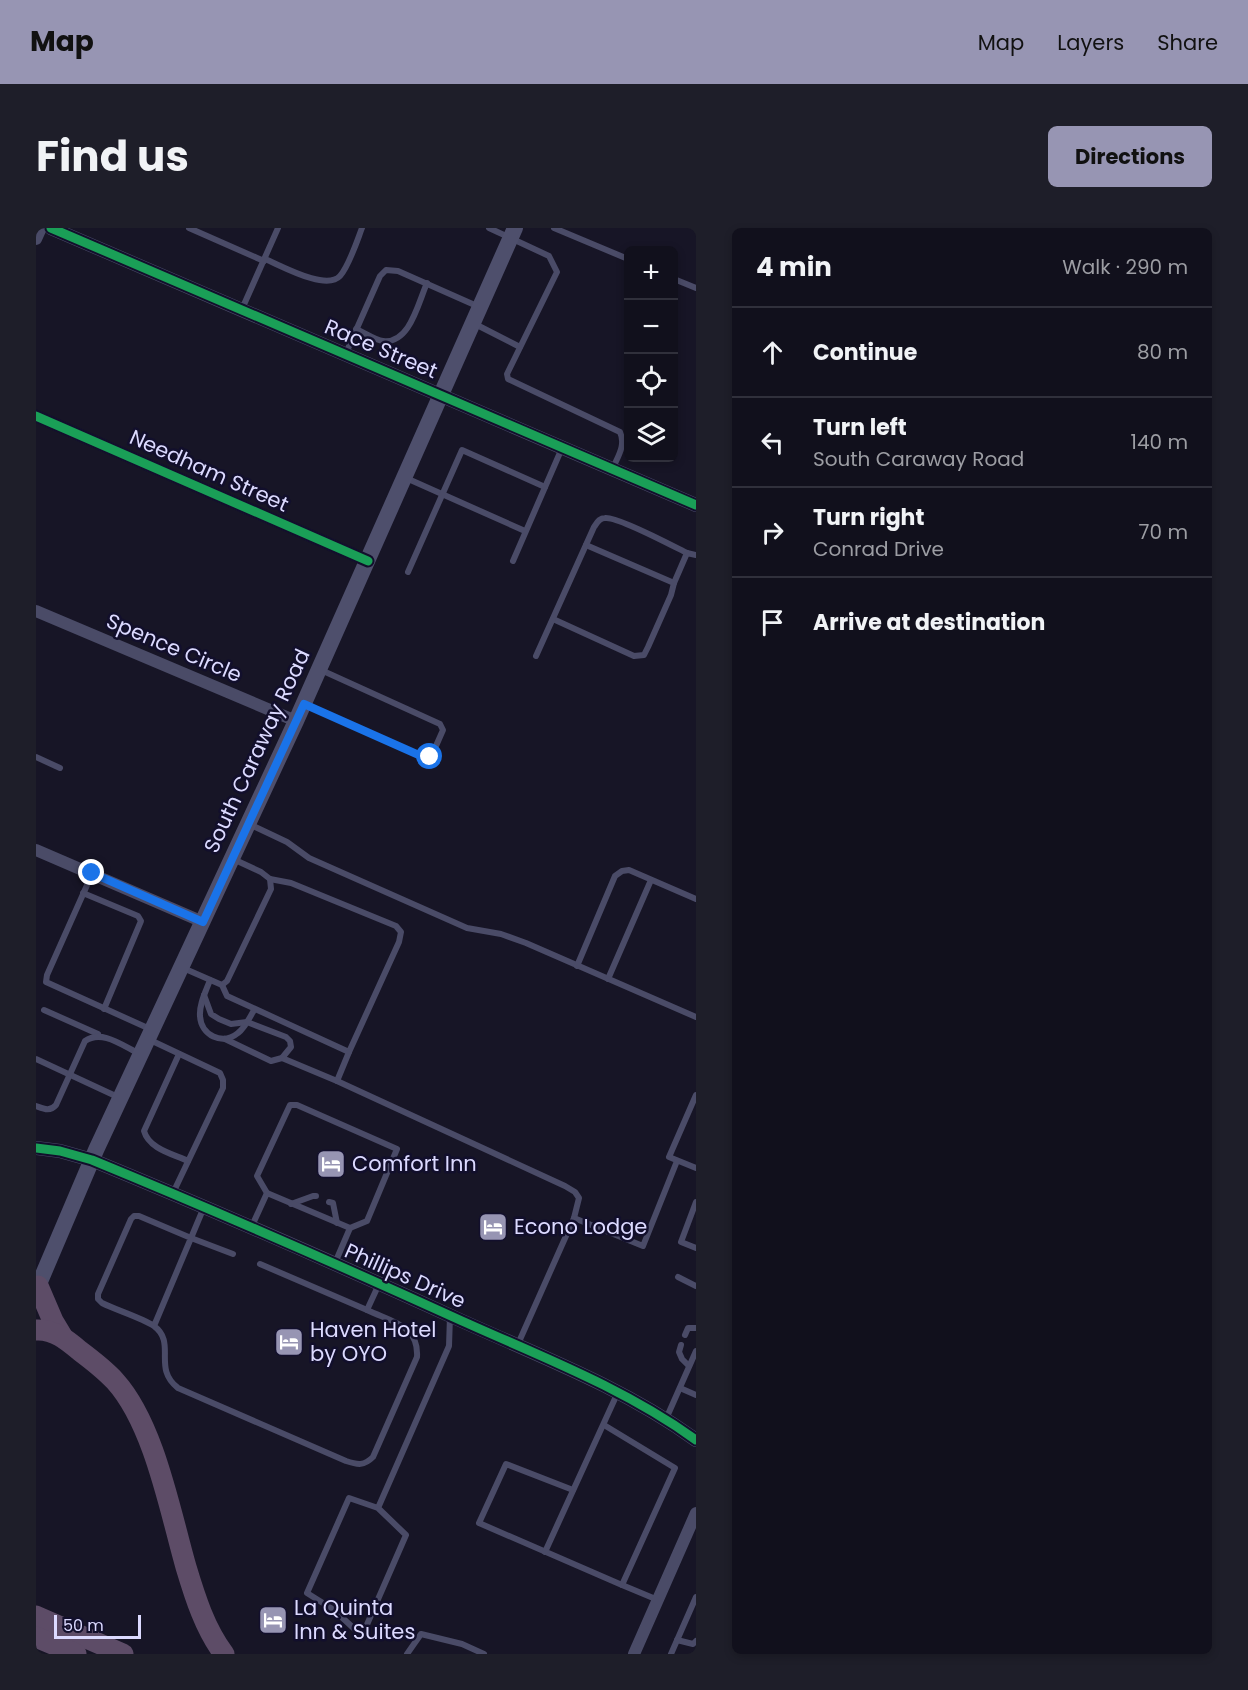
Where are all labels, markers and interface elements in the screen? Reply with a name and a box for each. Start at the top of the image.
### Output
text: Map [30,22,94,61]
text: Map [978,28,1024,57]
text: Layers [1057,28,1124,57]
text: Share [1157,28,1218,57]
button: Directions [1048,126,1212,187]
text: Find us [36,127,189,186]
map controls [624,246,678,462]
button: + [624,246,678,300]
text: 4 min [756,249,832,285]
text: Walk · 290 m [1062,253,1188,281]
button: − [624,300,678,354]
street label: Race Street [320,312,442,385]
icon: ahead [756,336,789,369]
text: Continue [813,337,917,368]
text: 80 m [1137,338,1188,366]
button: locate [624,354,678,408]
button: layers [624,408,678,462]
text: Turn left [813,412,907,443]
street label: Needham Street [125,422,293,519]
icon: left [756,426,789,459]
text: 140 m [1131,428,1188,456]
text: South Caraway Road [813,445,1024,473]
text: Turn right [813,502,924,533]
icon: right [756,516,789,549]
text: 70 m [1139,518,1188,546]
text: Conrad Drive [813,535,944,563]
street label: Spence Circle [102,606,246,689]
icon: arrive [756,606,789,639]
text: Arrive at destination [813,607,1045,638]
street label: South Caraway Road [197,644,317,857]
route start [416,743,442,769]
route end [78,859,104,885]
hotel icon: Comfort Inn [315,1148,347,1180]
place label: Comfort Inn [352,1149,477,1178]
hotel icon: Econo Lodge [477,1211,509,1243]
place label: Econo Lodge [514,1212,647,1241]
street label: Phillips Drive [340,1236,470,1315]
place label: Haven Hotel by OYO [310,1315,436,1368]
hotel icon: Haven Hotel by OYO [273,1326,305,1358]
place label: La Quinta Inn & Suites [294,1593,415,1646]
hotel icon: La Quinta Inn & Suites [257,1604,289,1636]
scale bar [54,1612,141,1640]
text: 50 m [63,1614,104,1637]

